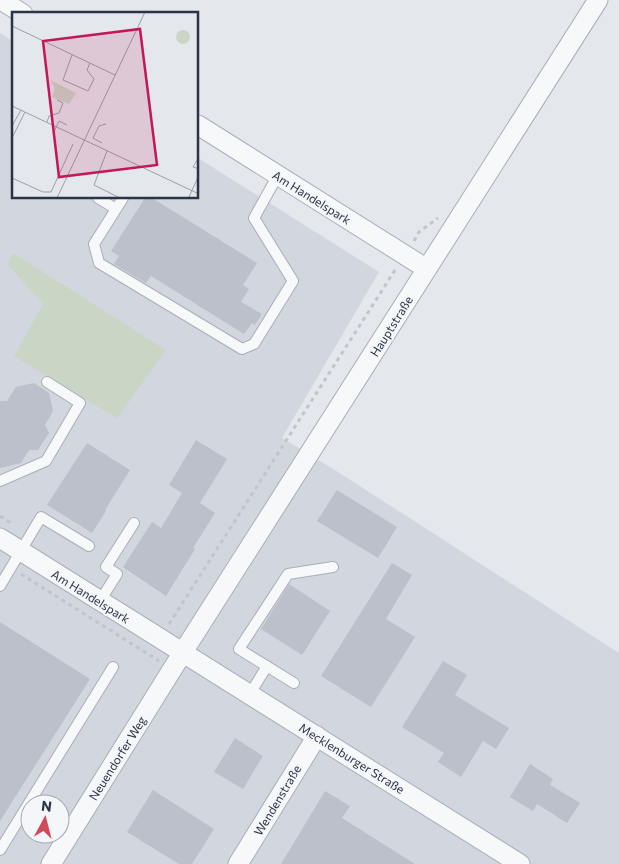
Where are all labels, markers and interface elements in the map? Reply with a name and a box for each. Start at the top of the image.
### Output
inset map [12,12,199,199]
street label: Am Handelspark [270,167,354,227]
street label: Hauptstraße [367,293,415,359]
street label: Am Handelspark [49,566,133,626]
street label: Neuendorfer Weg [86,713,149,803]
street label: Mecklenburger Straße [297,720,407,796]
street label: Wendenstraße [250,762,304,838]
north arrow [20,794,70,844]
text: N [40,797,53,815]

